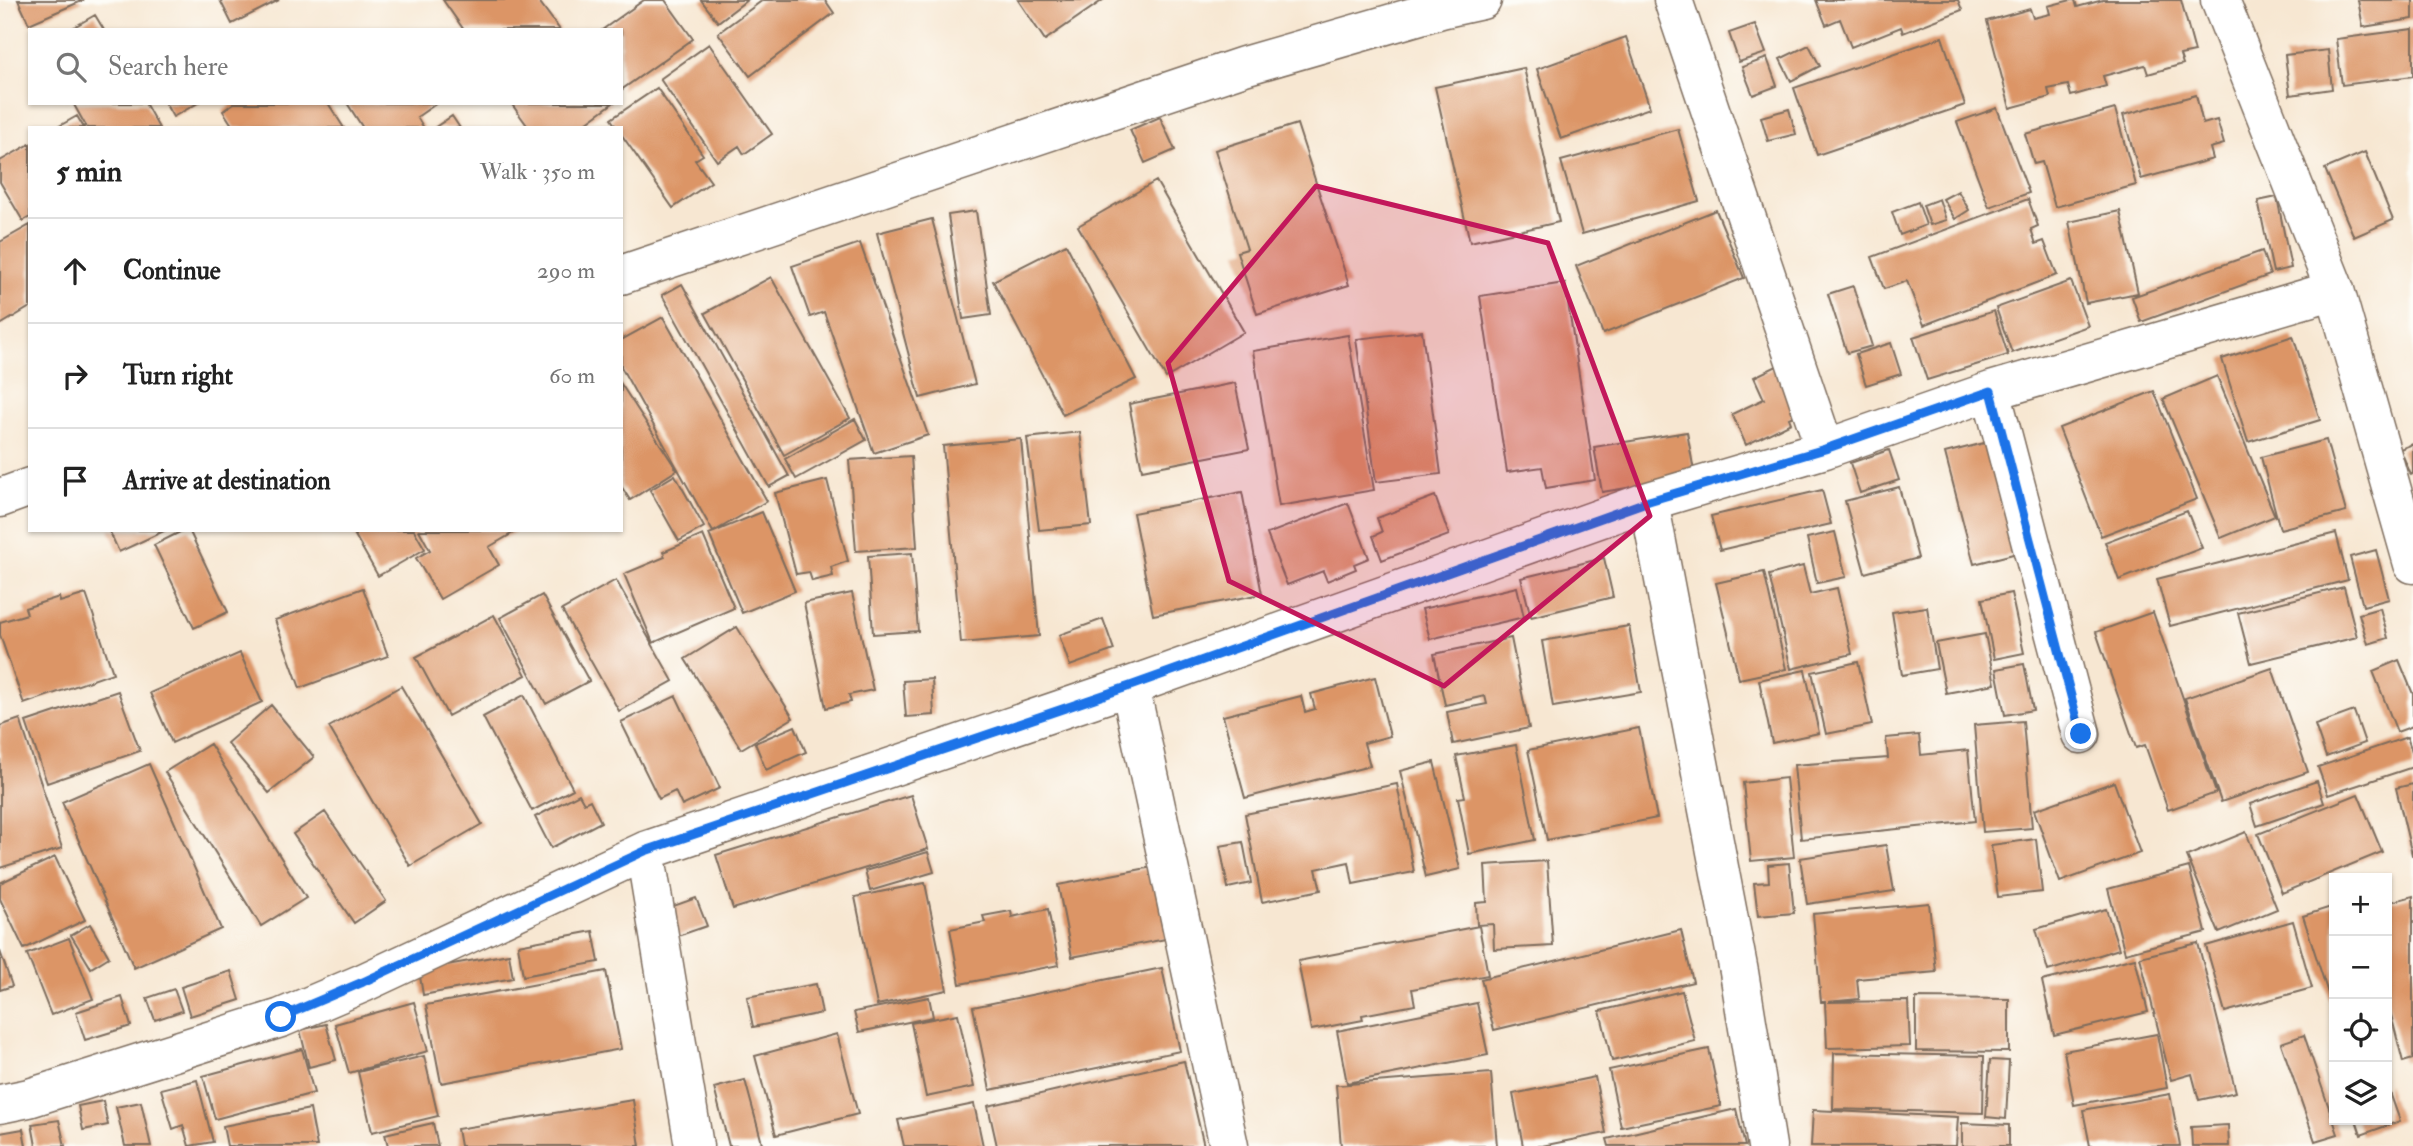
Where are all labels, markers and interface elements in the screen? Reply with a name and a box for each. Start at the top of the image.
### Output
search box [28,28,623,105]
icon: search [52,48,90,86]
text: Search here [108,51,228,83]
text: 5 min [56,153,122,190]
text: Walk · 350 m [480,157,595,186]
icon: ahead [56,252,94,290]
text: Continue [123,255,221,287]
text: 290 m [537,256,595,285]
icon: right [56,357,94,395]
text: Turn right [123,360,233,392]
text: 60 m [549,361,595,390]
icon: arrive [56,462,94,500]
text: Arrive at destination [123,465,331,497]
route end [2065,718,2096,749]
map controls [2329,873,2392,1125]
button: + [2329,873,2392,936]
button: − [2329,936,2392,999]
button: locate [2329,999,2392,1062]
route start [265,1001,296,1032]
button: layers [2329,1062,2392,1125]

